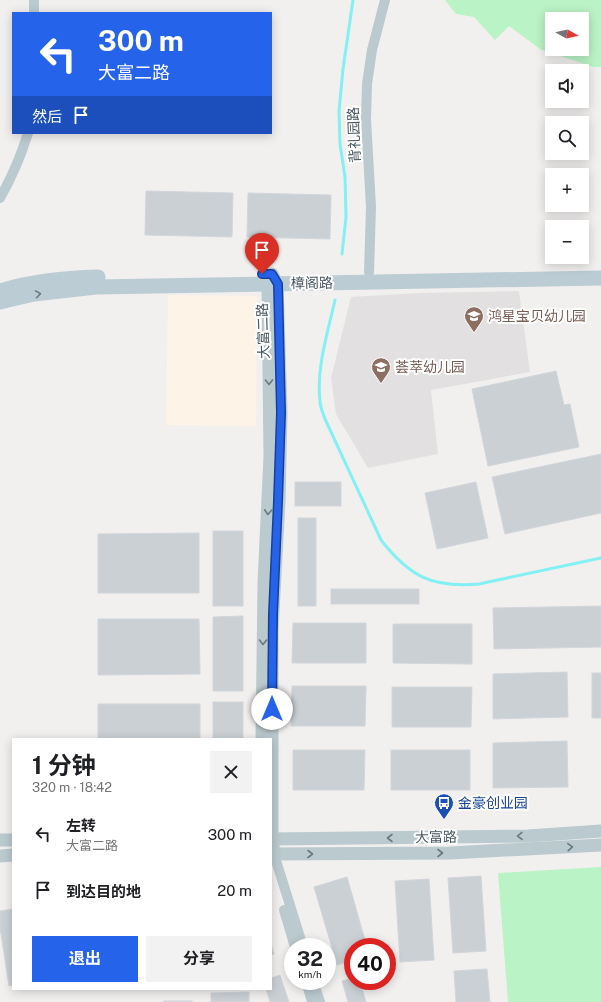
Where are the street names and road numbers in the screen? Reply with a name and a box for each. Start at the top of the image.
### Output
street label: 背礼园路 [345,107,363,163]
street label: 樟阁路 [291,275,333,291]
street label: 大富二路 [254,303,272,359]
street label: 大富路 [415,829,457,845]

